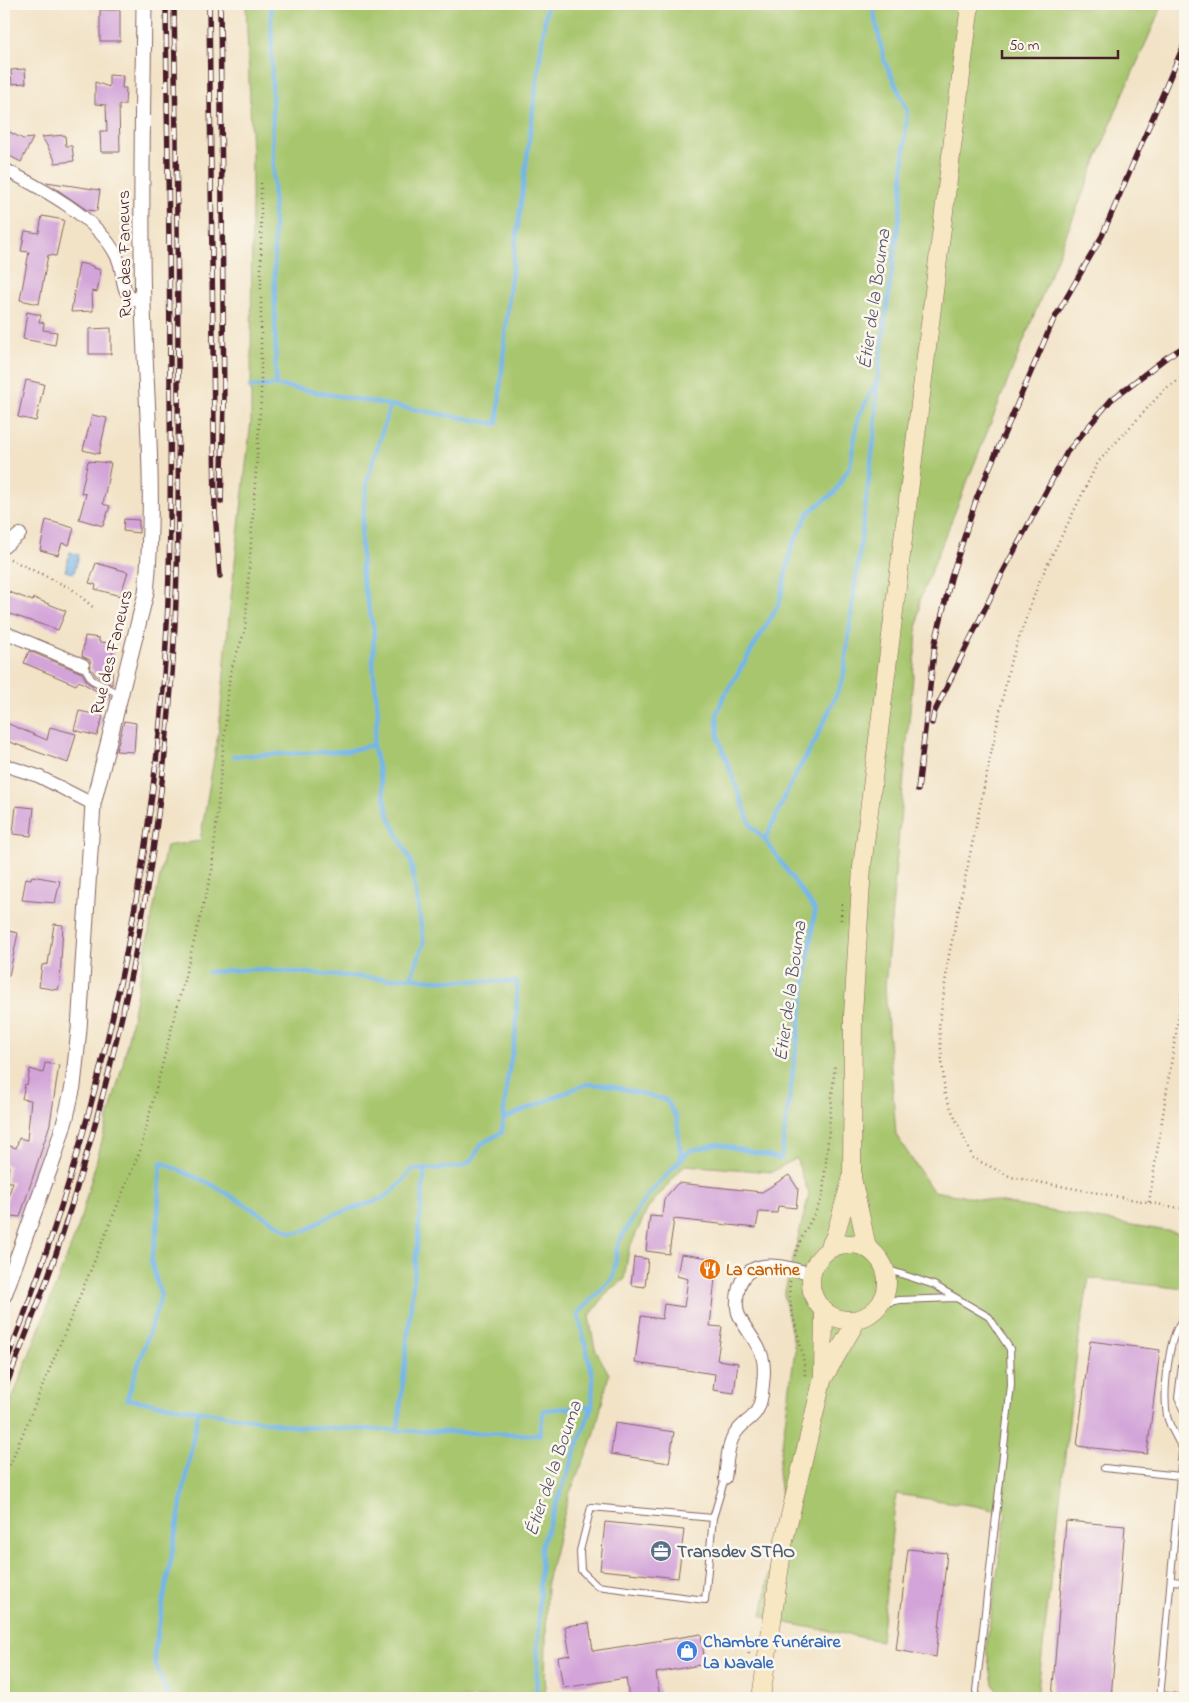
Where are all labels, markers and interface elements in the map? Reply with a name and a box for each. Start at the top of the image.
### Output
scale bar [1002,28,1118,60]
text: 50 m [1009,35,1040,57]
street label: Rue des Faneurs [112,190,140,318]
water label: Étier de la Bouma [852,227,899,371]
street label: Rue des Faneurs [85,587,141,718]
water label: Étier de la Bouma [768,919,815,1063]
restaurant icon: La cantine [698,1257,722,1281]
place label: La cantine [726,1258,801,1284]
water label: Étier de la Bouma [519,1397,590,1540]
office icon: Transdev STAO [649,1539,673,1563]
place label: Transdev STAO [677,1540,795,1566]
place label: Chambre funéraire La Navale [703,1630,841,1677]
shop icon: Chambre funéraire La Navale [675,1639,699,1663]

